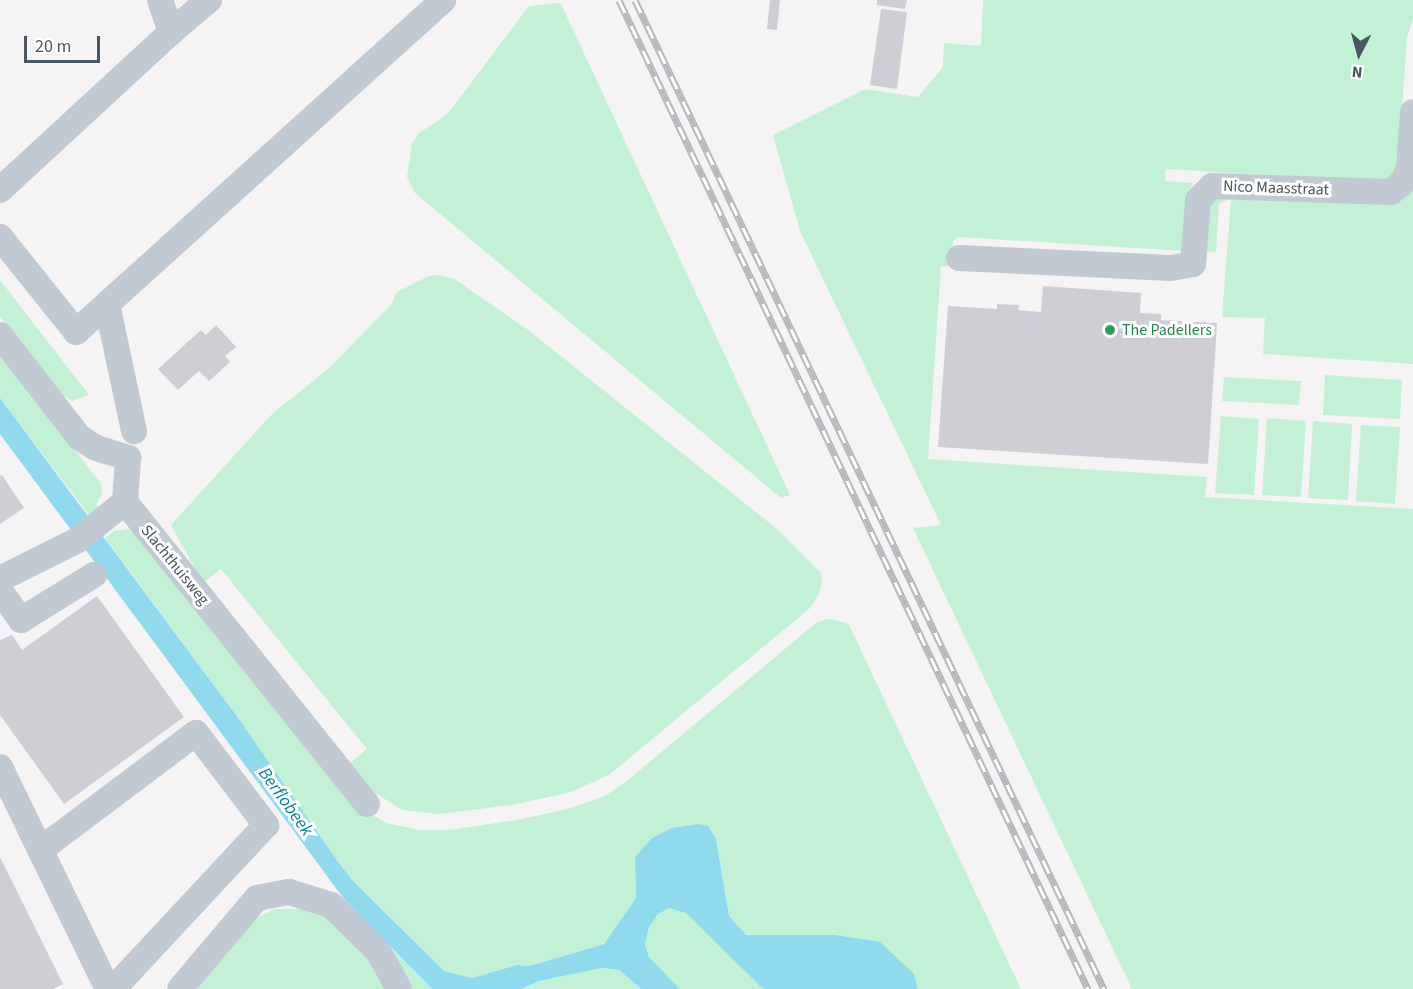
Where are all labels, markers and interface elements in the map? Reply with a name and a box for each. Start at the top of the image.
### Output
scale bar [27,24,104,62]
north arrow [1329,24,1389,84]
text: 20 m [35,34,71,59]
text: N [1351,60,1364,83]
street label: Nico Maasstraat [1223,177,1329,199]
place label: The Padellers [1122,320,1212,340]
marker: The Padellers [1103,323,1117,337]
street label: Slachthuisweg [137,521,213,609]
water label: Berflobeek [253,764,317,840]

